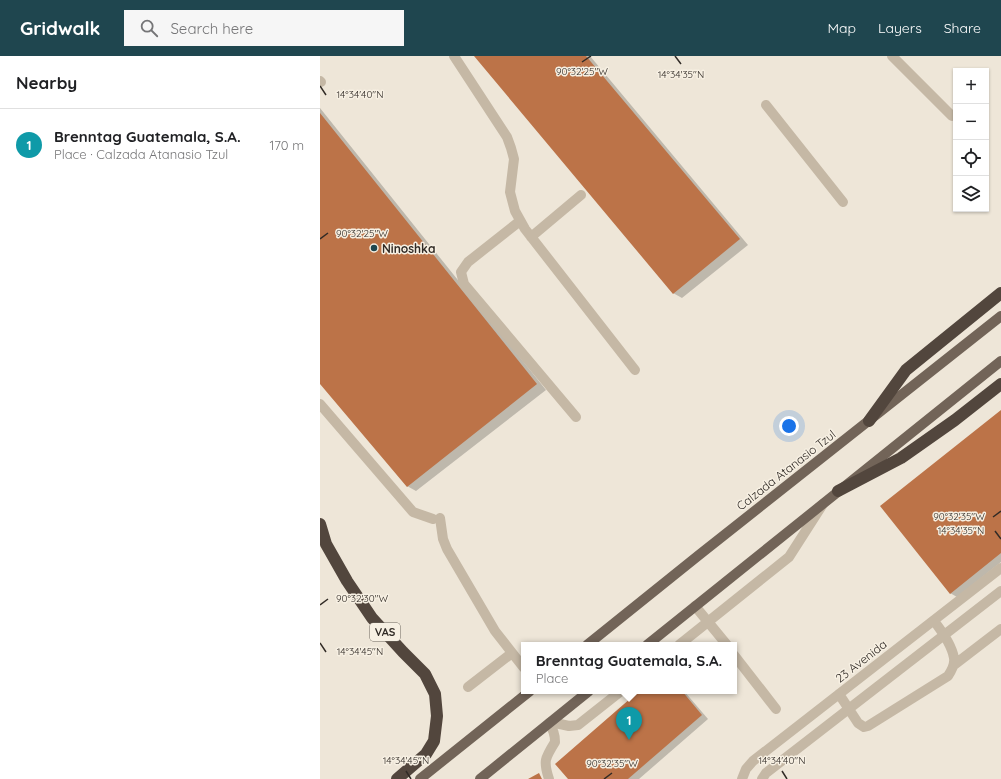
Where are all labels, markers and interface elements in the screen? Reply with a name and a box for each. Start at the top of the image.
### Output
search box [124,10,404,46]
text: Gridwalk [20,16,100,40]
icon: search [138,17,160,39]
text: Search here [170,19,253,38]
text: Map [827,19,856,37]
text: Layers [878,19,922,37]
text: Share [944,19,981,37]
text: 90°32'25"W [556,65,608,78]
text: 14°34'35"N [658,68,704,81]
map controls [953,68,989,212]
button: + [953,68,989,104]
text: Nearby [16,72,77,93]
text: 14°34'40"N [337,88,383,101]
button: − [953,104,989,140]
text: Brenntag Guatemala, S.A. [54,127,241,146]
text: 1 [26,137,32,153]
text: 170 m [269,137,304,153]
button: locate [953,140,989,176]
text: Place · Calzada Atanasio Tzul [54,146,228,162]
button: layers [953,176,989,212]
text: 90°32'25"W [336,227,388,240]
place label: Ninoshka [382,241,435,256]
marker: Ninoshka [369,243,379,253]
your location [779,416,799,436]
street label: Calzada Atanasio Tzul [733,427,839,513]
text: 90°32'35"W [933,510,985,523]
text: 14°34'35"N [938,524,984,537]
text: 90°32'30"W [336,592,388,605]
road number: VAS [370,623,400,641]
street label: 23 Avenida [832,636,890,686]
popup [521,642,737,694]
text: 14°34'45"N [337,645,383,658]
text: Brenntag Guatemala, S.A. [536,651,722,670]
text: Place [536,670,568,686]
pin: 1 [616,707,642,740]
text: 14°34'45"N [383,754,429,767]
text: 14°34'40"N [759,754,805,767]
text: 90°32'35"W [586,757,638,770]

